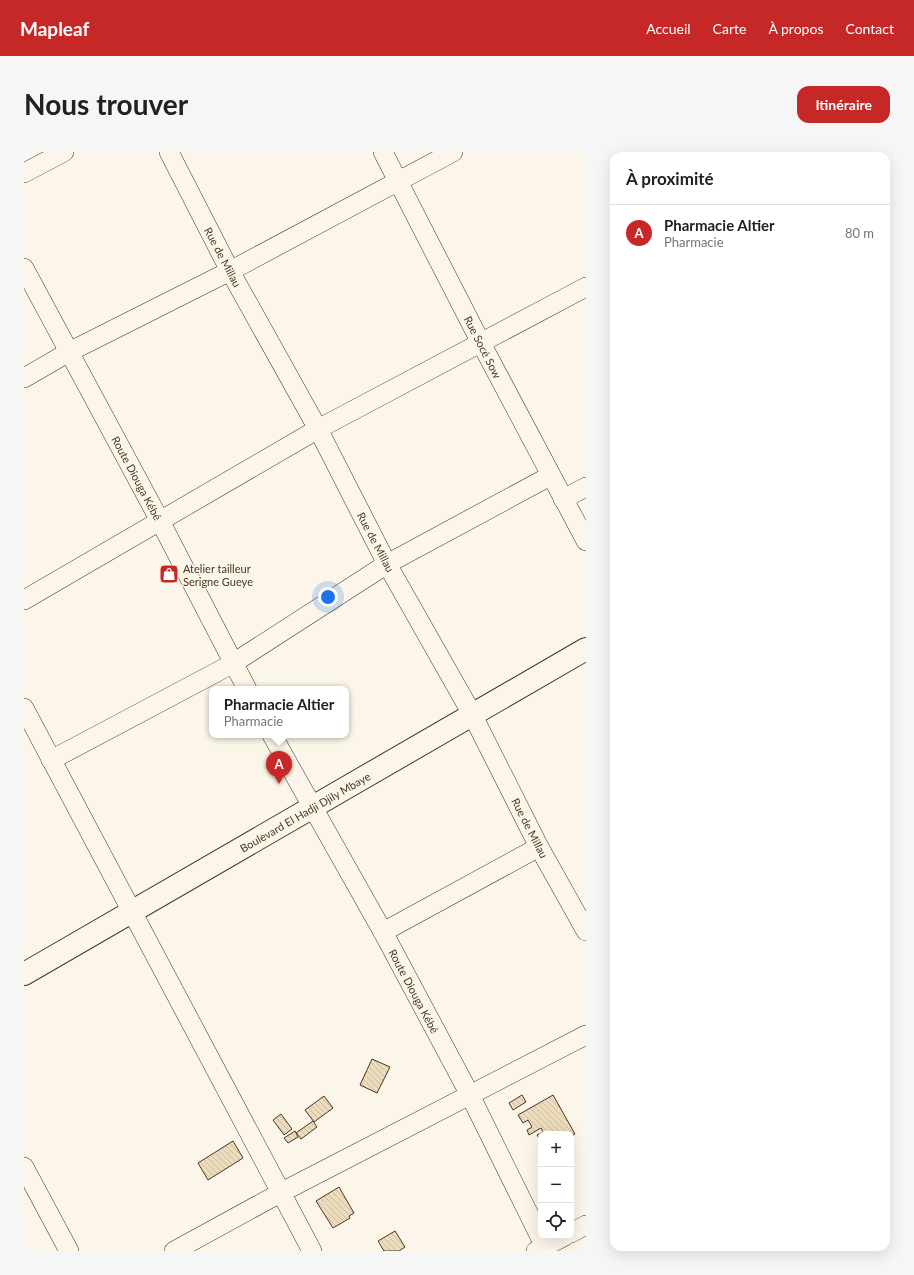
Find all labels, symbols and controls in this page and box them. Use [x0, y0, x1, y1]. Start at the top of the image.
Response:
text: Mapleaf [20, 17, 89, 40]
text: Accueil [646, 20, 691, 37]
text: Carte [713, 20, 746, 37]
text: À propos [768, 20, 823, 37]
text: Contact [845, 20, 894, 37]
button: Itinéraire [797, 86, 890, 123]
text: Nous trouver [24, 87, 188, 121]
text: À proximité [626, 168, 714, 189]
text: Pharmacie Altier [664, 216, 775, 234]
street label: Rue de Millau [202, 225, 244, 289]
text: A [634, 225, 644, 241]
text: 80 m [845, 225, 874, 241]
text: Pharmacie [664, 234, 724, 250]
street label: Rue Socé Sow [462, 314, 504, 381]
street label: Route Diouga Kébé [109, 434, 165, 522]
street label: Rue de Millau [355, 510, 397, 574]
place label: Atelier tailleur Serigne Gueye [183, 562, 253, 588]
shop icon: Atelier tailleur Serigne Gueye [158, 563, 180, 585]
your location [318, 587, 338, 607]
popup [209, 686, 349, 738]
text: Pharmacie Altier [224, 695, 334, 713]
text: Pharmacie [224, 713, 283, 729]
pin: A [266, 751, 292, 784]
street label: Boulevard El Hadji Djily Mbaye [237, 769, 373, 855]
street label: Rue de Millau [509, 796, 551, 860]
street label: Route Diouga Kébé [386, 947, 442, 1035]
map controls [538, 1131, 574, 1239]
button: + [538, 1131, 574, 1167]
button: − [538, 1167, 574, 1203]
button: locate [538, 1203, 574, 1239]

